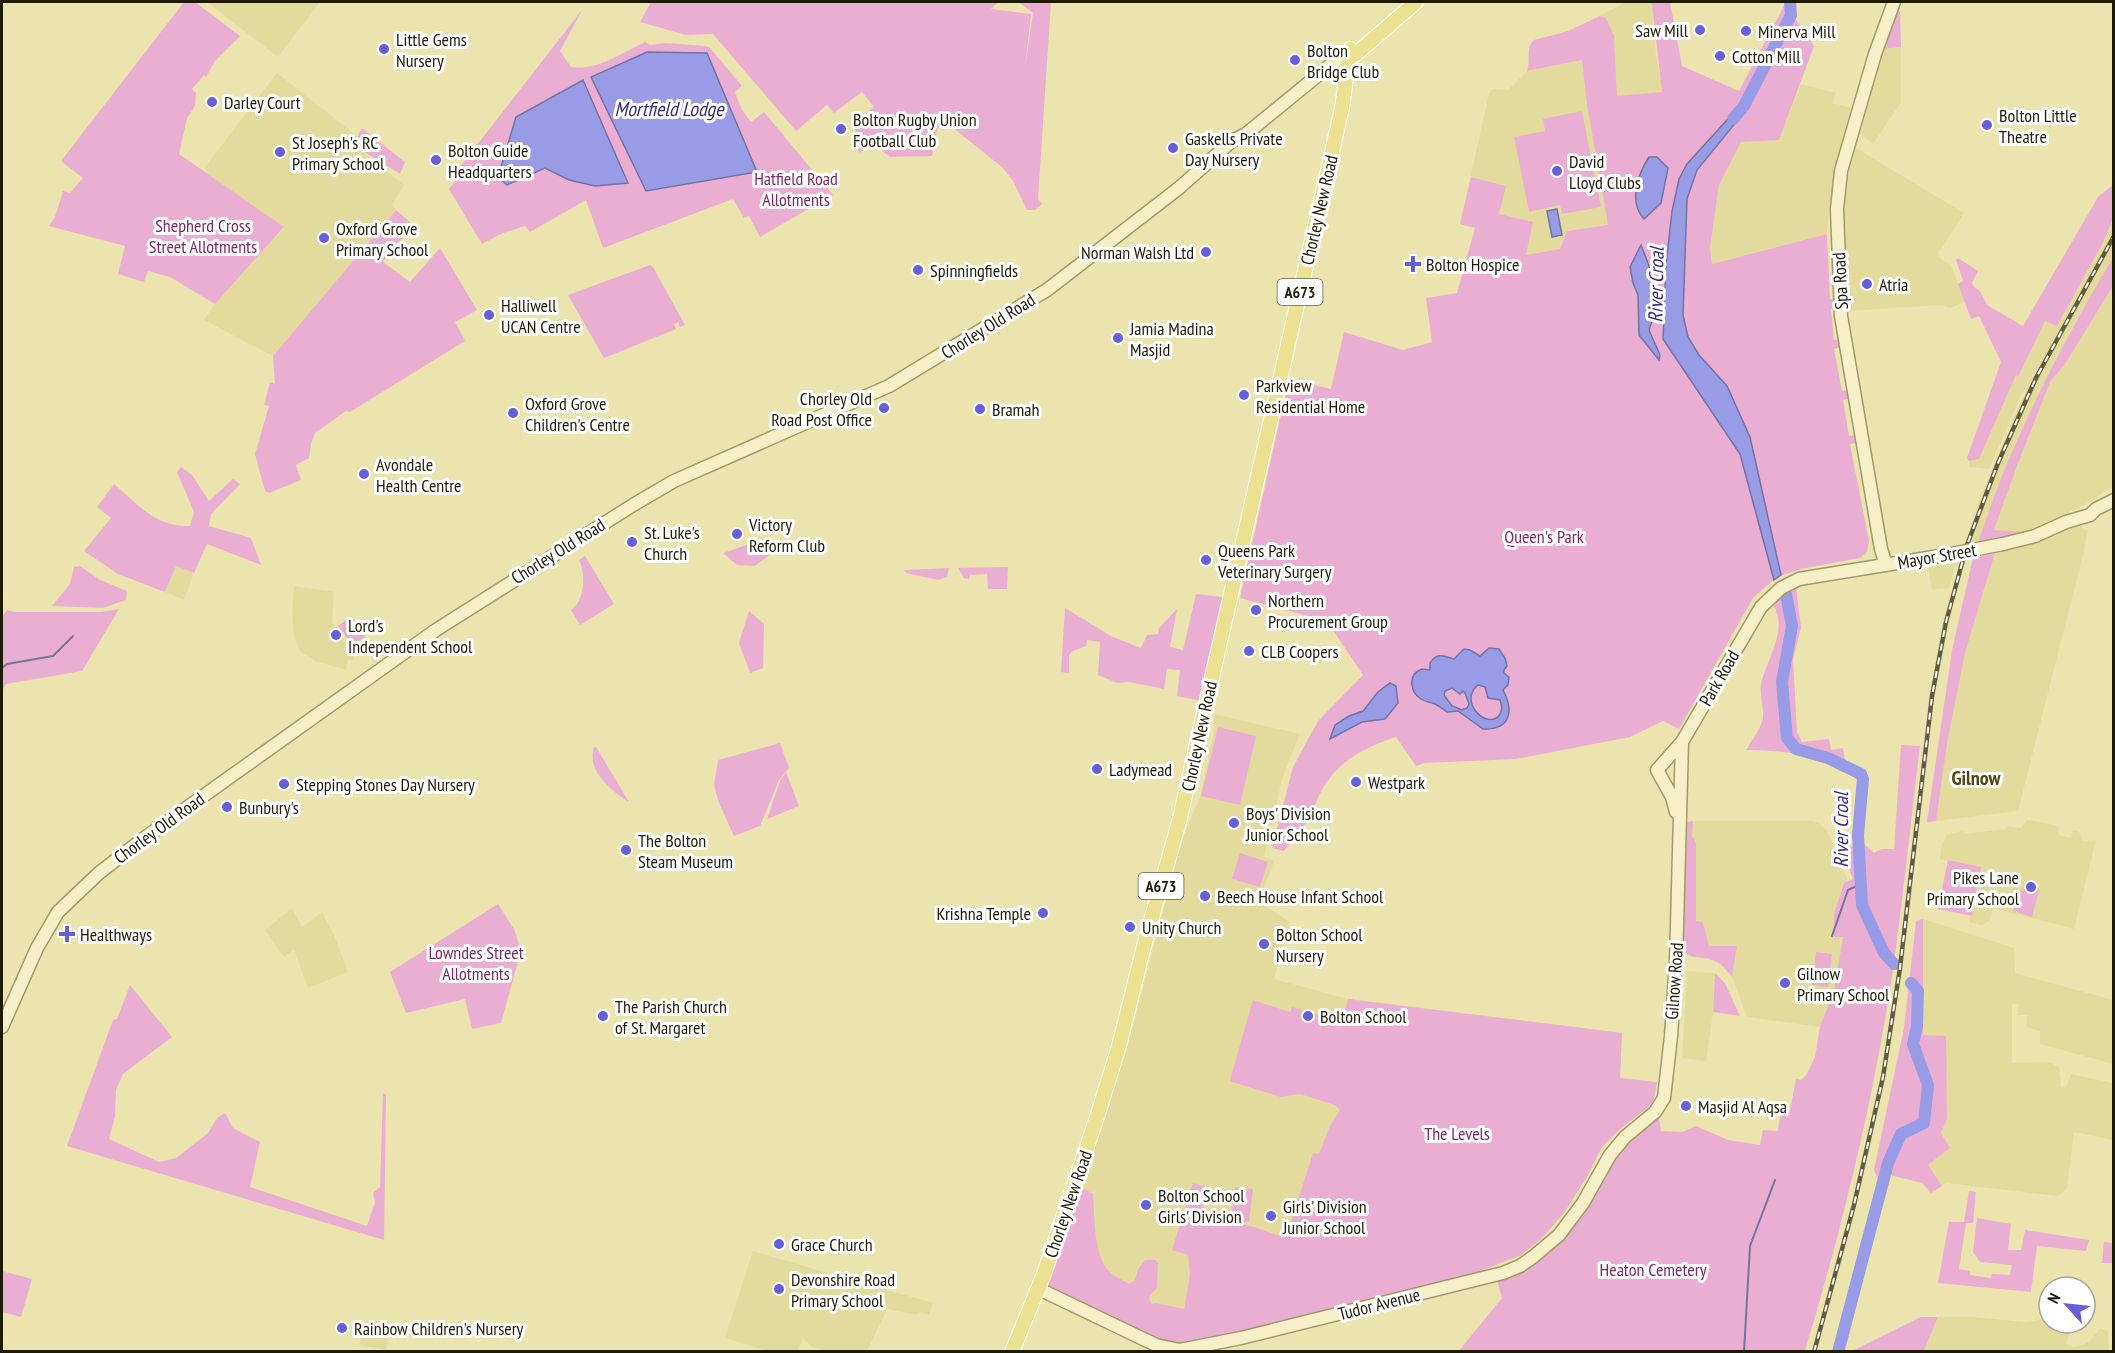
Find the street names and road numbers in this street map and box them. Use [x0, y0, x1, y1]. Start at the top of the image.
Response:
street label: Chorley New Road [1295, 153, 1343, 267]
street label: Spa Road [1827, 252, 1853, 310]
road number: A673 [1278, 279, 1322, 305]
street label: Chorley Old Road [937, 288, 1039, 364]
street label: Chorley Old Road [507, 513, 609, 589]
street label: Mayor Street [1896, 538, 1978, 574]
street label: Park Road [1694, 646, 1744, 710]
street label: Chorley New Road [1176, 679, 1222, 793]
street label: Chorley Old Road [109, 787, 209, 869]
road number: A673 [1138, 873, 1184, 899]
street label: Gilnow Road [1660, 942, 1688, 1020]
street label: Chorley New Road [1039, 1147, 1097, 1261]
street label: Tudor Avenue [1336, 1283, 1422, 1325]

